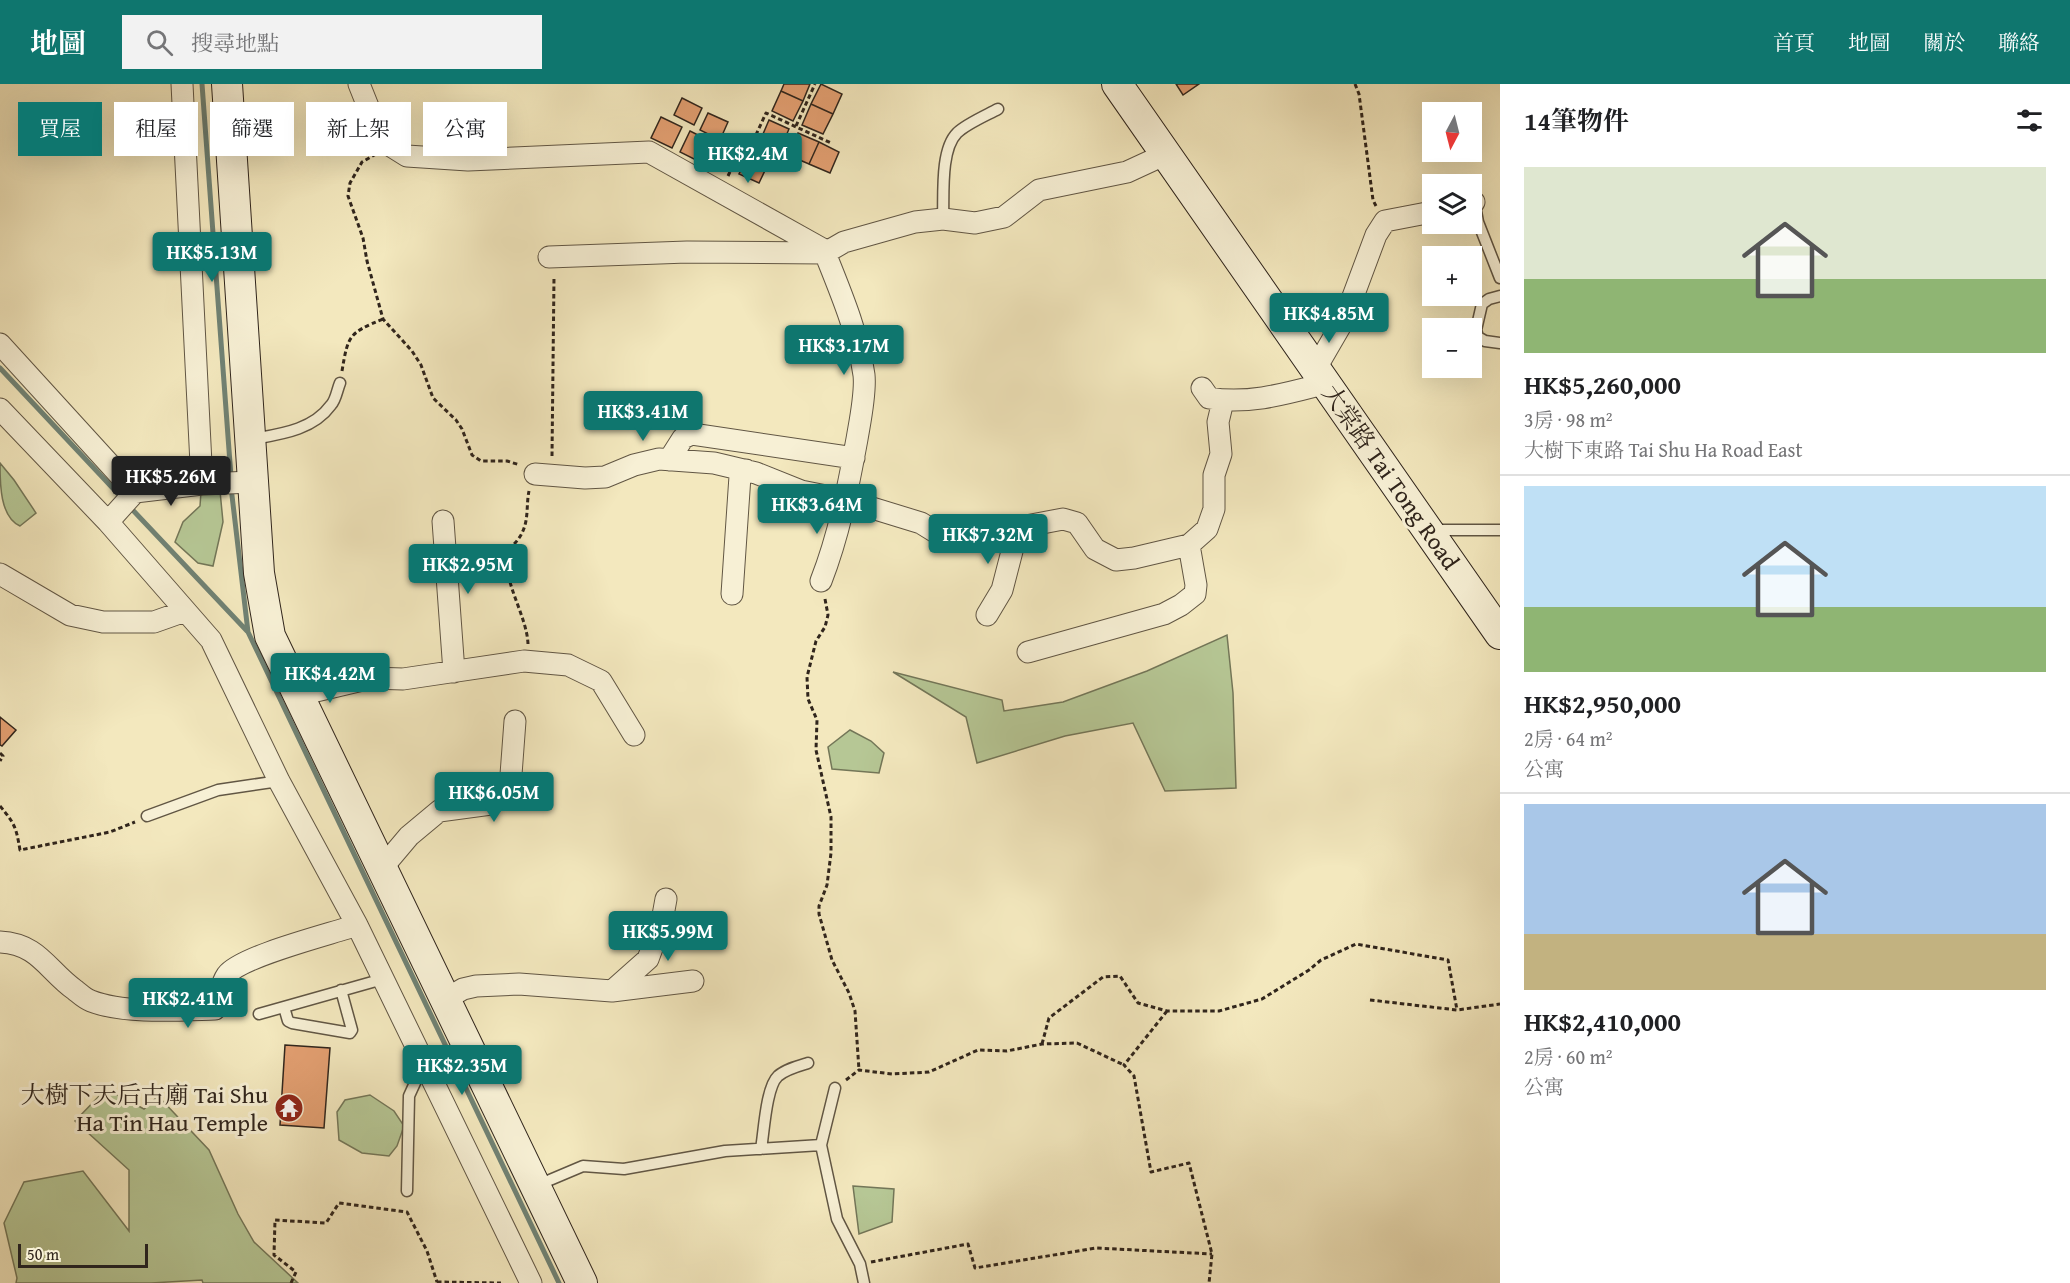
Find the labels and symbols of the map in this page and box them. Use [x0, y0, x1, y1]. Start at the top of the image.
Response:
north arrow [1422, 102, 1482, 162]
pin: HK$2.4M [693, 133, 803, 184]
pin: HK$5.13M [150, 232, 274, 283]
pin: HK$4.85M [1267, 293, 1391, 344]
pin: HK$3.17M [782, 325, 906, 376]
street label: 大棠路 Tai Tong Road [1314, 377, 1468, 577]
pin: HK$3.41M [581, 391, 705, 442]
pin: HK$5.26M [109, 456, 233, 507]
pin: HK$3.64M [755, 484, 879, 535]
pin: HK$7.32M [926, 514, 1050, 565]
pin: HK$2.95M [406, 544, 530, 595]
pin: HK$4.42M [268, 653, 392, 704]
pin: HK$6.05M [432, 772, 556, 823]
pin: HK$5.99M [606, 911, 730, 962]
pin: HK$2.41M [126, 978, 250, 1029]
pin: HK$2.35M [400, 1045, 524, 1096]
place label: 大樹下天后古廟 Tai Shu Ha Tin Hau Temple [21, 1077, 268, 1140]
temple icon: 大樹下天后古廟 Tai Shu Ha Tin Hau Temple [273, 1092, 305, 1124]
scale bar [18, 1241, 148, 1268]

